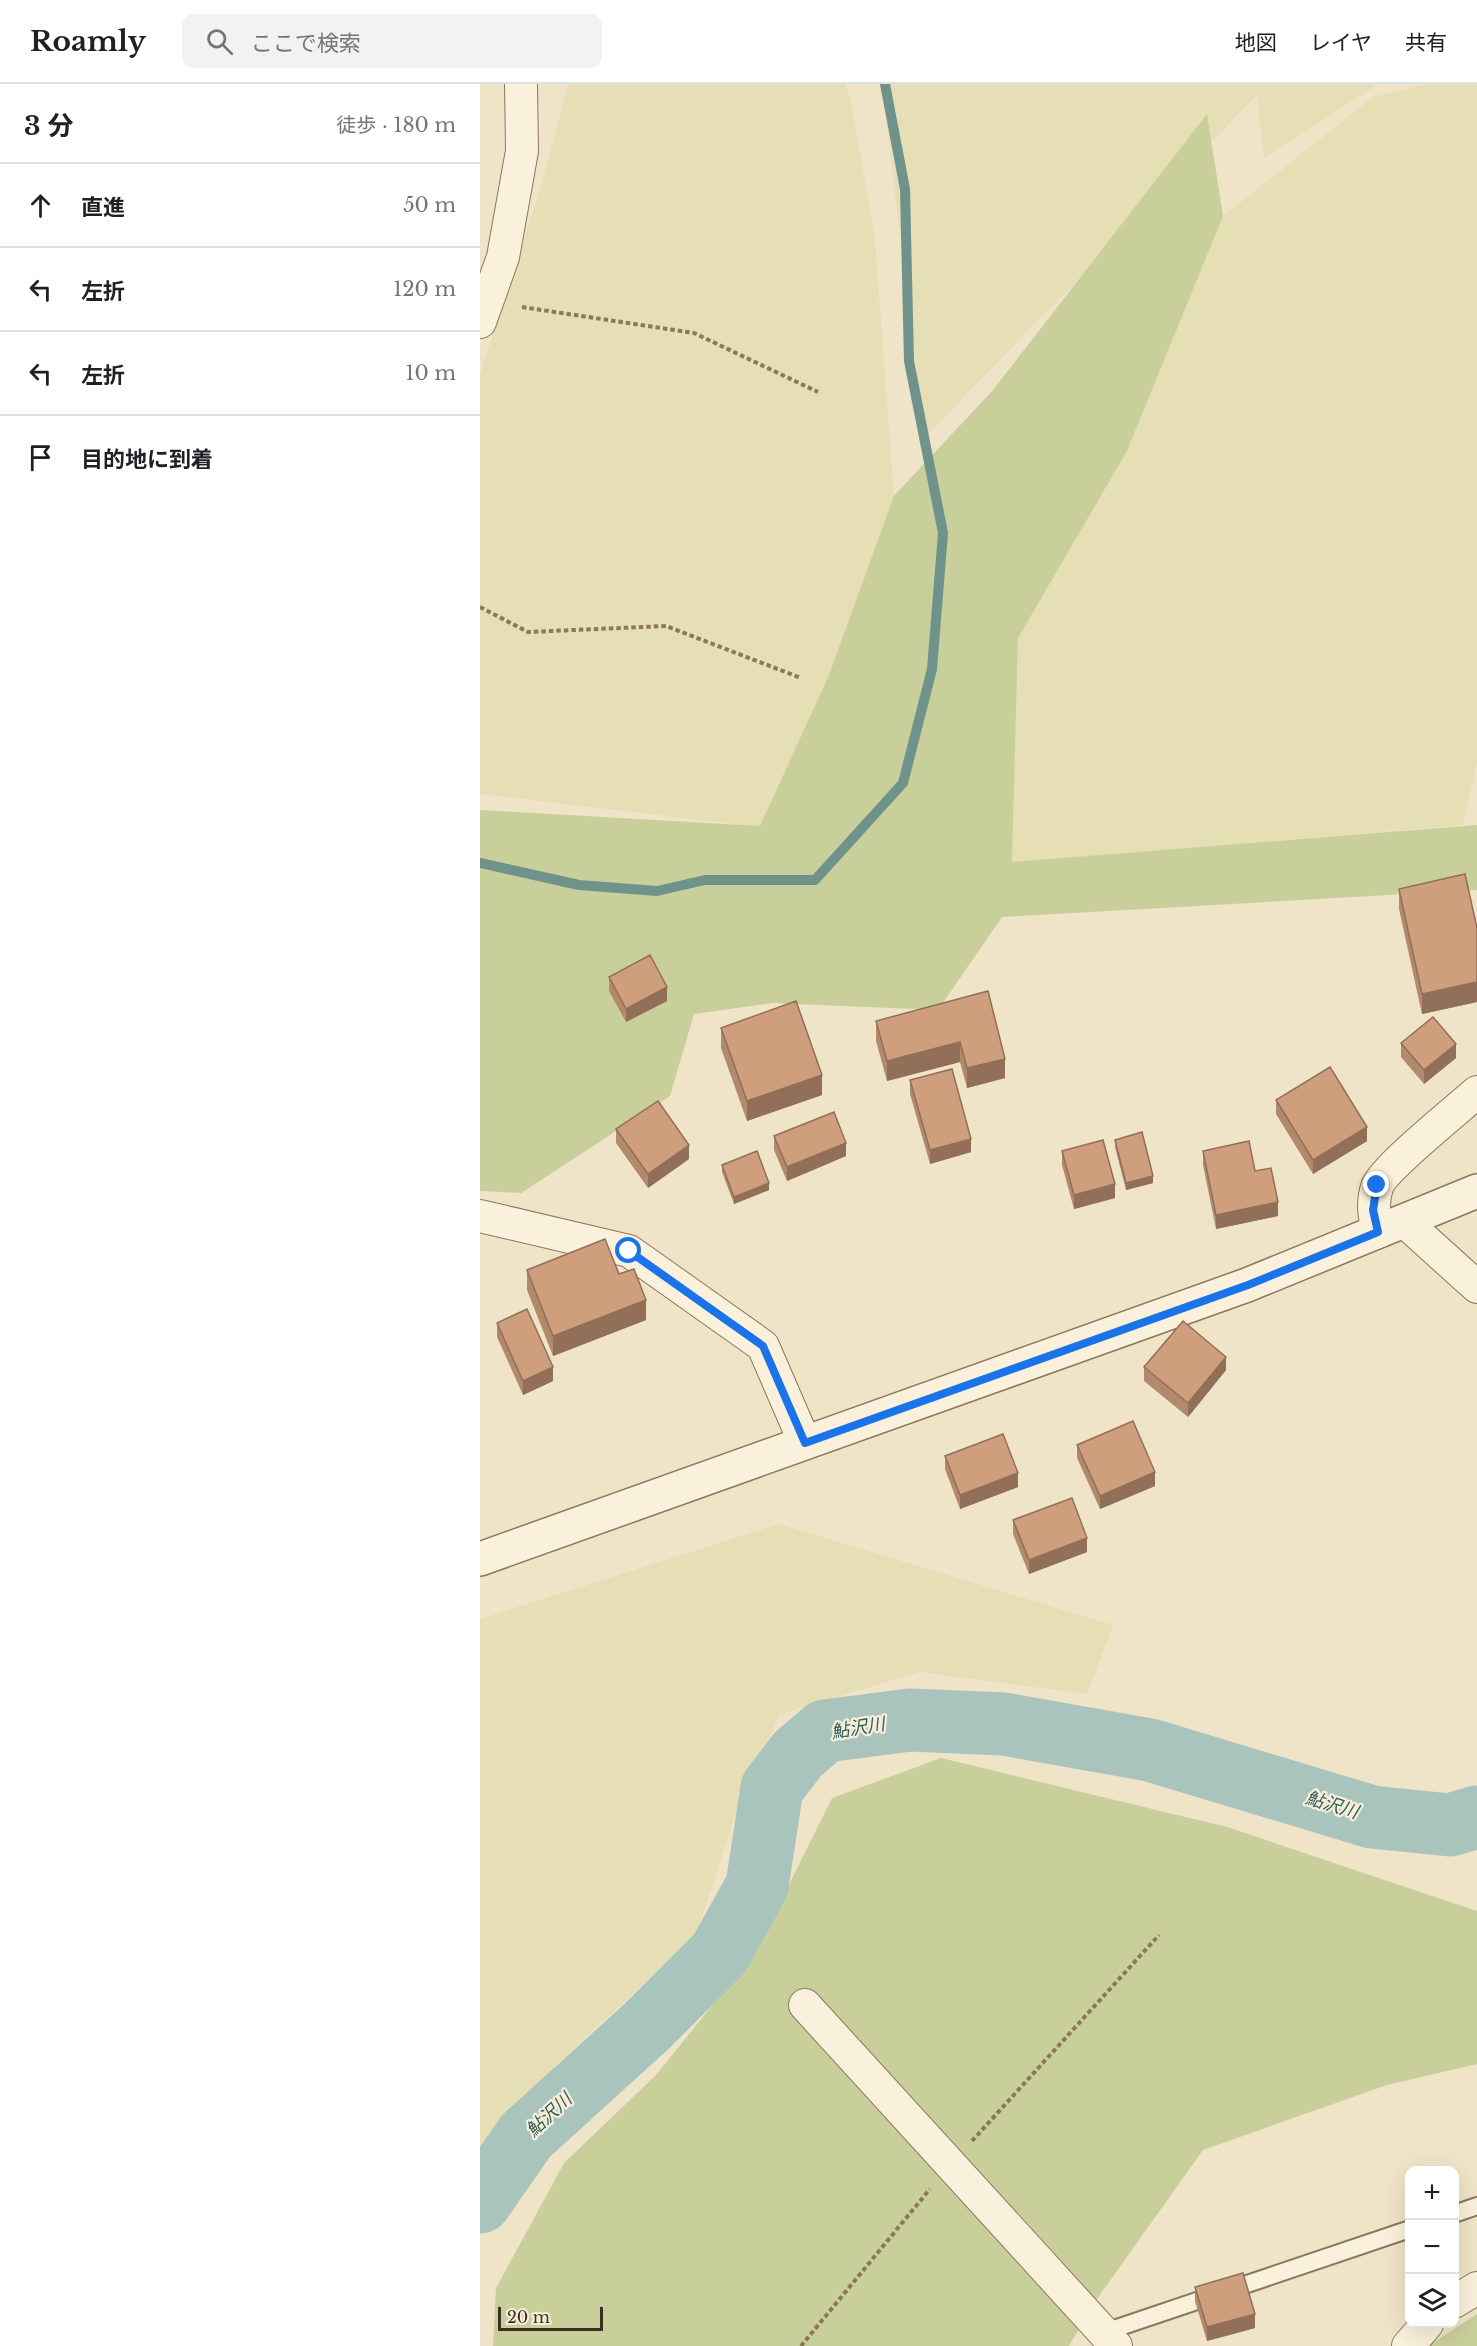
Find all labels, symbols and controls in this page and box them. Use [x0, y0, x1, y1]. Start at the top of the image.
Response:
search box [182, 14, 602, 68]
text: Roamly [30, 24, 146, 59]
icon: search [203, 25, 236, 58]
text: ここで検索 [251, 30, 361, 57]
text: 地図 [1235, 30, 1277, 56]
text: レイヤ [1310, 30, 1372, 56]
text: 共有 [1405, 30, 1447, 56]
text: 3 分 [24, 110, 73, 142]
text: 徒歩 · 180 m [336, 113, 456, 137]
icon: ahead [24, 189, 57, 222]
text: 50 m [403, 193, 456, 217]
text: 直進 [81, 194, 125, 221]
icon: left [24, 273, 57, 306]
text: 120 m [393, 277, 456, 301]
text: 左折 [81, 278, 125, 305]
icon: left [24, 357, 57, 390]
text: 10 m [406, 361, 456, 385]
text: 左折 [81, 362, 125, 389]
icon: arrive [24, 441, 57, 474]
text: 目的地に到着 [81, 446, 213, 473]
route end [1363, 1171, 1389, 1197]
route start [615, 1237, 641, 1263]
water label: 鮎沢川 [830, 1713, 888, 1743]
water label: 鮎沢川 [1303, 1787, 1363, 1824]
water label: 鮎沢川 [522, 2087, 578, 2141]
map controls [1405, 2166, 1459, 2328]
button: + [1405, 2166, 1459, 2220]
button: − [1405, 2220, 1459, 2274]
button: layers [1405, 2274, 1459, 2328]
scale bar [498, 2304, 603, 2332]
text: 20 m [507, 2307, 550, 2327]

